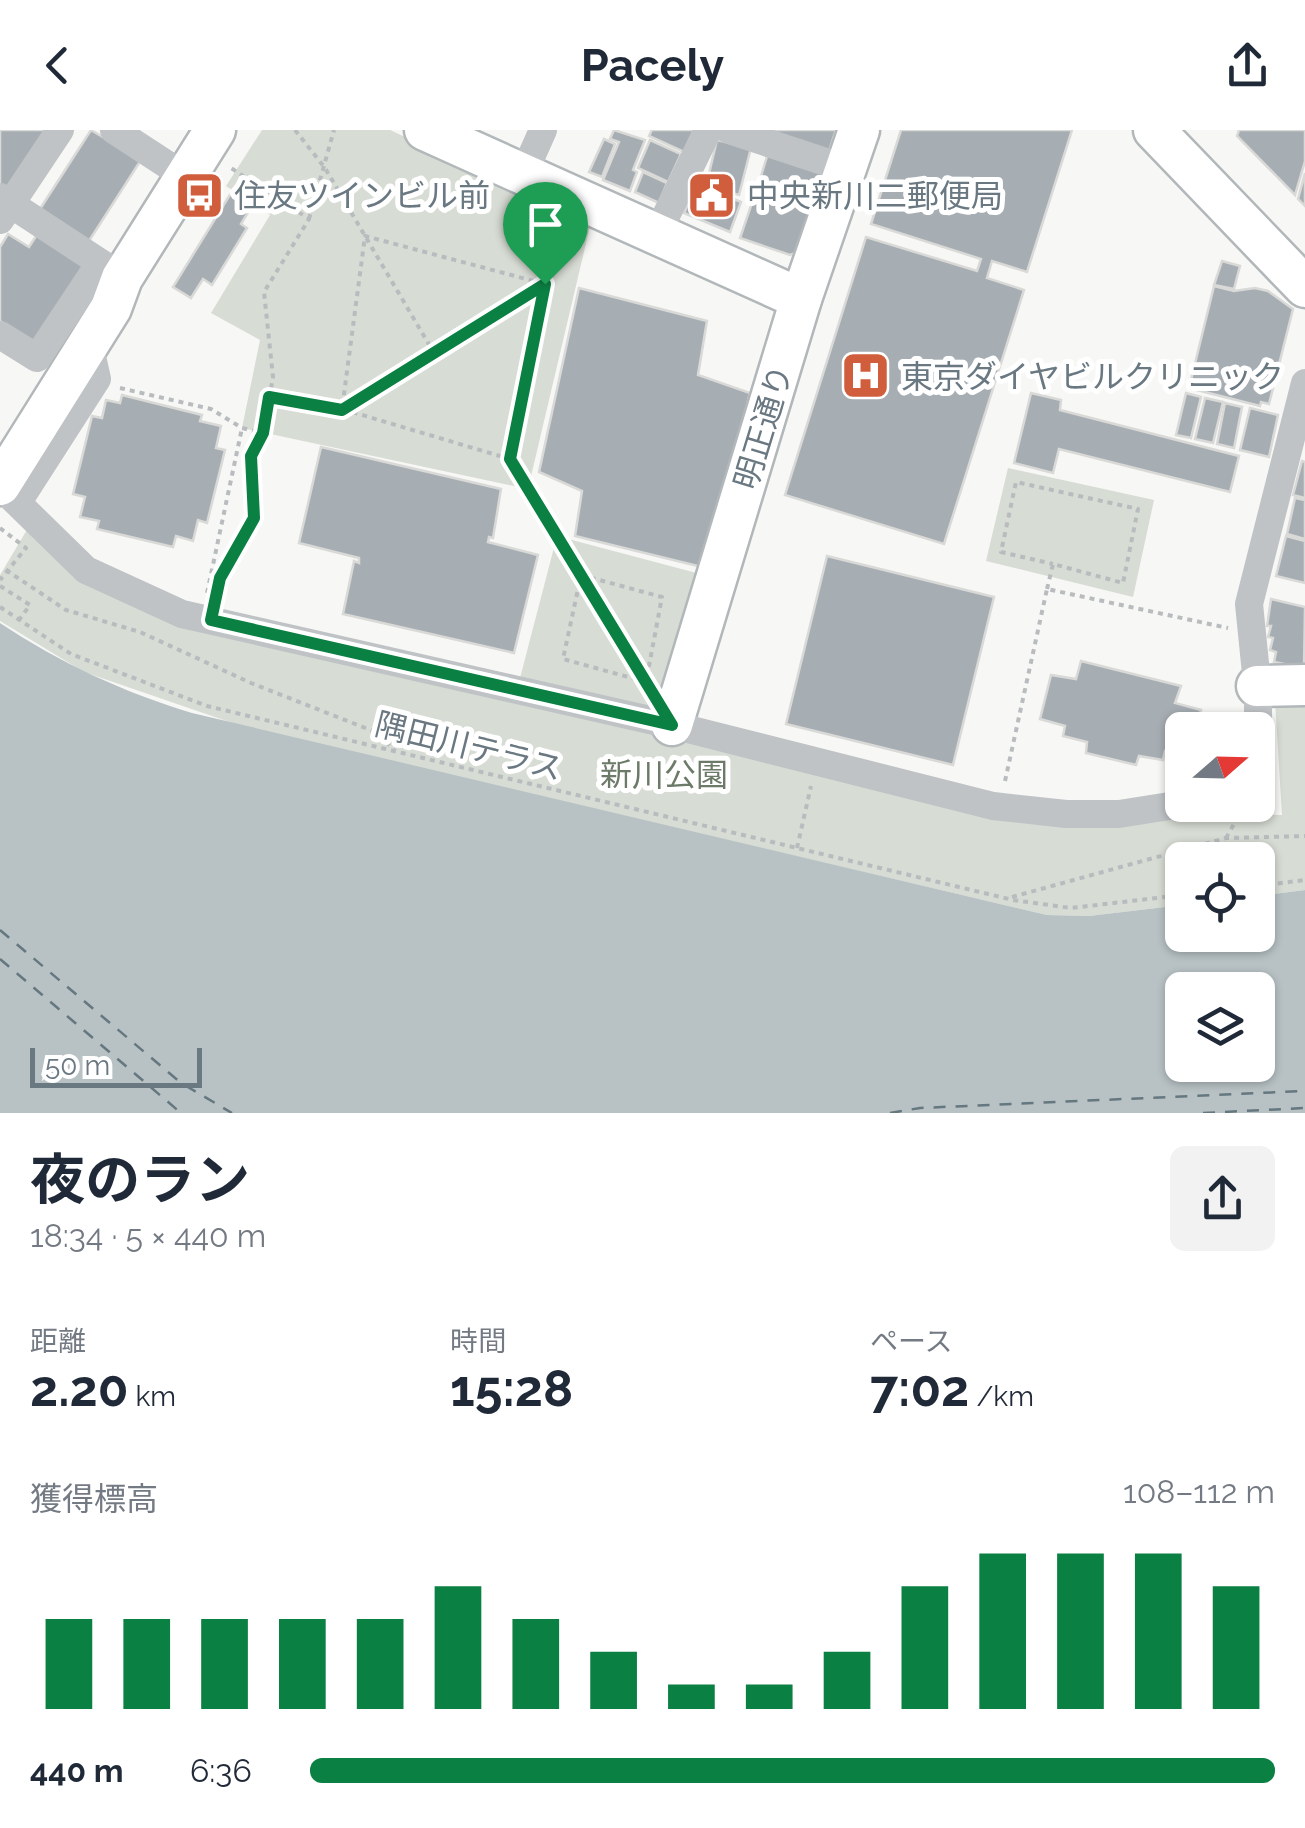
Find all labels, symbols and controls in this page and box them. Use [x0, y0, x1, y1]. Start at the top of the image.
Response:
icon: back [30, 38, 85, 93]
icon: share [1220, 38, 1275, 93]
text: Pacely [581, 39, 724, 92]
bus stop icon: 住友ツインビル前 [173, 169, 225, 221]
public building icon: 中央新川二郵便局 [686, 169, 738, 221]
place label: 住友ツインビル前 [234, 177, 490, 214]
place label: 中央新川二郵便局 [747, 177, 1003, 214]
pin [503, 182, 588, 285]
icon: arrive [518, 197, 573, 252]
hospital icon: 東京ダイヤビルクリニック [840, 350, 892, 402]
place label: 東京ダイヤビルクリニック [901, 358, 1284, 395]
street label: 明正通り [727, 360, 799, 494]
street label: 隅田川テラス [372, 705, 566, 787]
north arrow [1165, 712, 1275, 822]
map controls [1165, 712, 1275, 1082]
park label: 新川公園 [600, 756, 728, 793]
button: locate [1165, 842, 1275, 952]
button: layers [1165, 972, 1275, 1082]
scale bar [30, 1043, 202, 1088]
text: 50 m [45, 1049, 110, 1082]
button: share [1170, 1146, 1275, 1251]
text: 夜のラン [30, 1147, 250, 1212]
text: 18:34 · 5 × 440 m [30, 1217, 266, 1254]
text: 距離 [30, 1325, 86, 1358]
text: 時間 [450, 1325, 506, 1358]
text: ペース [870, 1325, 953, 1358]
text: 2.20 [30, 1359, 128, 1418]
text: 15:28 [450, 1359, 573, 1418]
text: 7:02 [870, 1359, 969, 1418]
text: km [128, 1380, 176, 1413]
text: /km [969, 1380, 1034, 1413]
text: 108–112 m [1123, 1473, 1275, 1510]
text: 獲得標高 [30, 1480, 158, 1517]
text: 440 m [30, 1752, 124, 1789]
text: 6:36 [190, 1752, 252, 1789]

